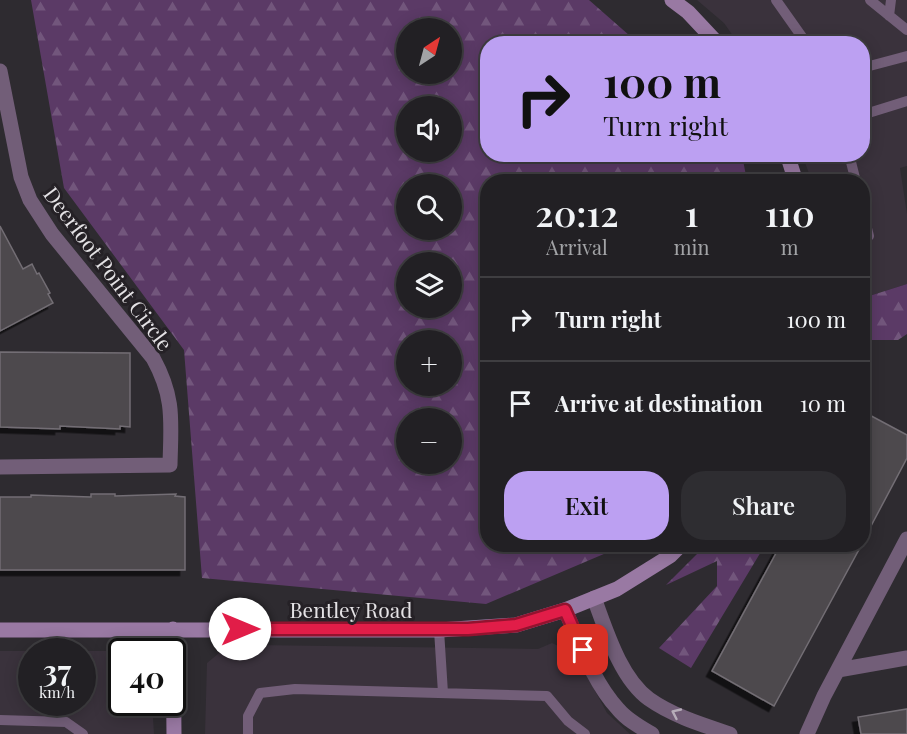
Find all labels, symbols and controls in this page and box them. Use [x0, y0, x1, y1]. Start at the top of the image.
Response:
north arrow [396, 18, 462, 84]
map controls [396, 18, 462, 474]
text: 100 m [603, 53, 721, 109]
icon: right [504, 60, 582, 138]
button: sound [396, 96, 462, 162]
text: Turn right [603, 107, 728, 143]
button: search [396, 174, 462, 240]
street label: Deerfoot Point Circle [38, 180, 180, 356]
text: 20:12 [535, 188, 618, 236]
text: 1 [685, 188, 698, 236]
text: 110 [765, 188, 815, 236]
text: Arrival [546, 233, 608, 260]
text: min [674, 233, 709, 260]
text: m [781, 233, 799, 260]
button: layers [396, 252, 462, 318]
icon: right [504, 303, 537, 336]
text: Turn right [555, 304, 661, 334]
text: 100 m [786, 304, 846, 334]
button: + [396, 330, 462, 396]
icon: arrive [504, 387, 537, 420]
text: Arrive at destination [555, 388, 763, 418]
text: 10 m [800, 388, 846, 418]
button: − [396, 408, 462, 474]
button: Exit [504, 471, 669, 540]
button: Share [681, 471, 846, 540]
street label: Bentley Road [290, 595, 412, 623]
position arrow [208, 597, 272, 661]
pin [557, 624, 608, 675]
icon: arrive [566, 633, 599, 666]
speed limit sign: 40 [108, 638, 186, 716]
text: 37 [43, 650, 71, 690]
text: km/h [39, 682, 75, 702]
one-way arrow [671, 708, 682, 720]

